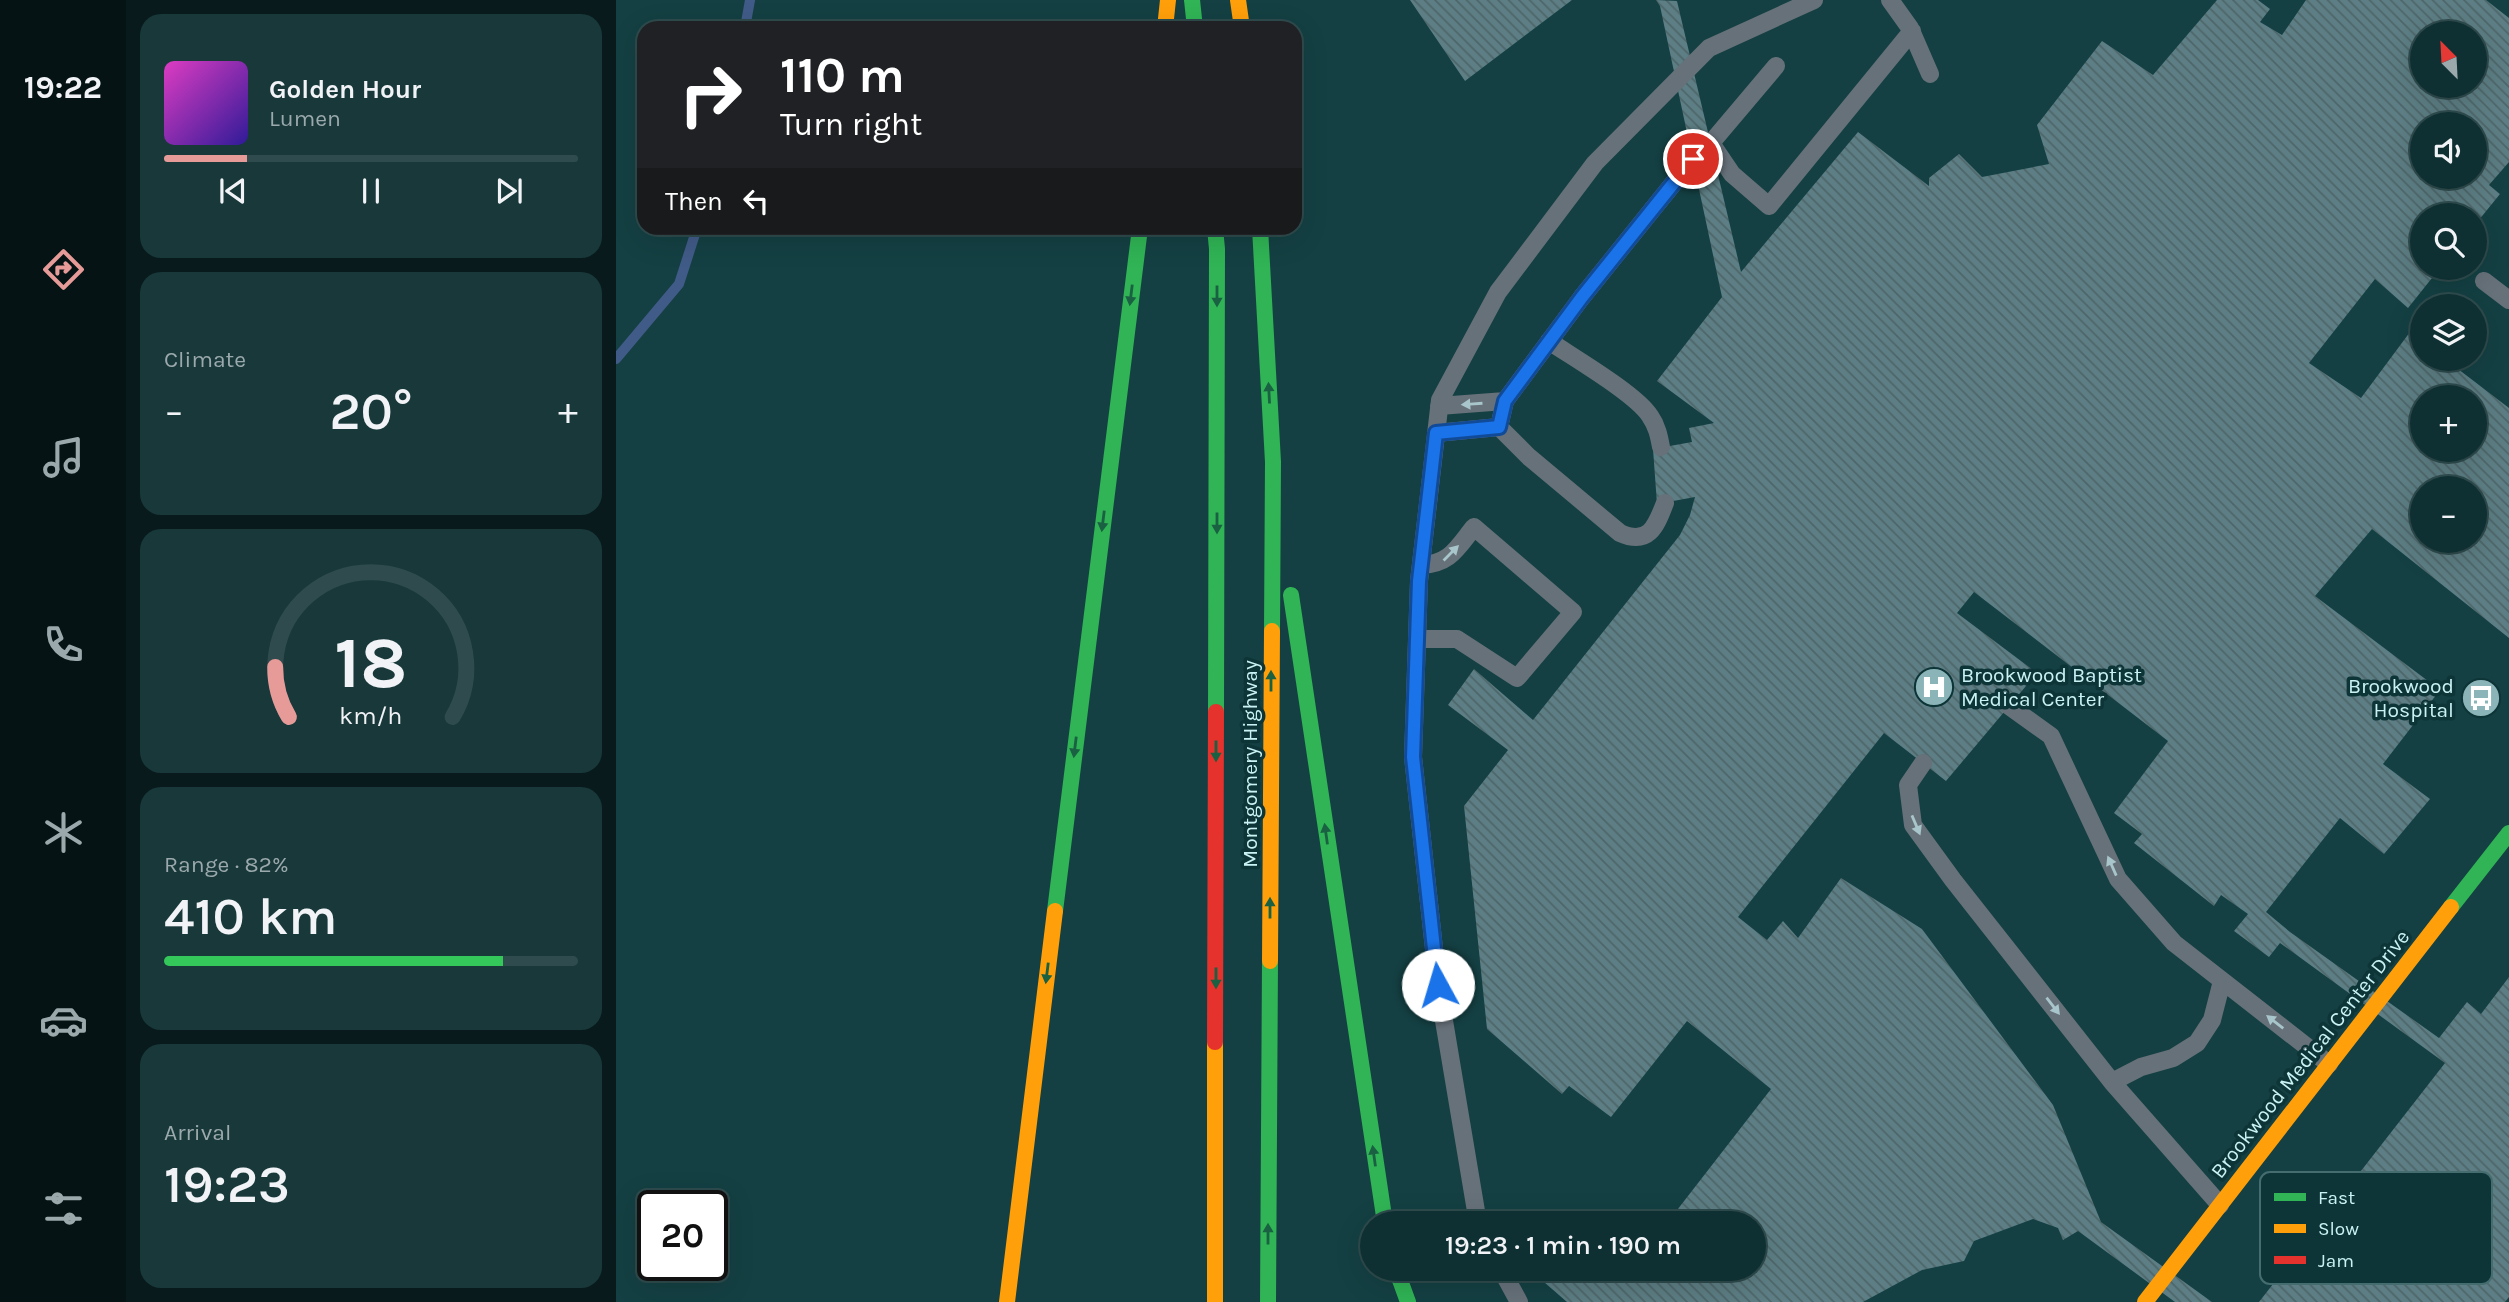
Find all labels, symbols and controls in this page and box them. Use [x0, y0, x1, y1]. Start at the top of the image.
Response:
north arrow [2410, 21, 2487, 98]
map controls [2410, 21, 2487, 553]
text: 110 m [780, 47, 905, 104]
icon: right [665, 49, 756, 140]
text: 19:22 [24, 69, 102, 106]
text: Golden Hour [269, 74, 421, 105]
text: Lumen [269, 105, 341, 132]
text: Turn right [780, 106, 922, 143]
button: sound [2410, 112, 2487, 189]
pin [1663, 129, 1723, 189]
icon: arrive [1674, 140, 1712, 178]
icon: previous [214, 172, 252, 210]
icon: pause [352, 172, 390, 210]
icon: next [490, 172, 528, 210]
icon: left [737, 182, 775, 220]
text: Then [665, 186, 723, 217]
button: search [2410, 203, 2487, 280]
icon: directions [39, 245, 88, 294]
one-way arrow [1126, 284, 1137, 306]
one-way arrow [1211, 285, 1223, 307]
button: layers [2410, 294, 2487, 371]
text: Climate [164, 346, 246, 373]
text: 20° [330, 381, 412, 442]
one-way arrow [1263, 382, 1274, 404]
button: + [2410, 385, 2487, 462]
text: − [164, 389, 184, 434]
text: + [558, 389, 578, 434]
one-way arrow [1461, 399, 1483, 410]
icon: music [39, 433, 88, 482]
button: − [2410, 476, 2487, 553]
one-way arrow [1098, 510, 1109, 532]
one-way arrow [1211, 512, 1223, 534]
one-way arrow [1443, 545, 1459, 561]
icon: phone [39, 620, 88, 669]
text: 18 [334, 620, 408, 705]
street label: Montgomery Highway [1238, 660, 1262, 868]
place label: Brookwood Baptist Medical Center [1961, 663, 2142, 711]
hospital icon: Brookwood Baptist Medical Center [1913, 666, 1955, 708]
one-way arrow [1266, 670, 1277, 692]
place label: Brookwood Hospital [2348, 674, 2454, 722]
bus stop icon: Brookwood Hospital [2460, 677, 2502, 719]
text: km/h [339, 701, 403, 730]
one-way arrow [1070, 736, 1081, 758]
one-way arrow [1210, 740, 1222, 762]
icon: climate [39, 808, 88, 857]
one-way arrow [1911, 815, 1922, 836]
one-way arrow [1320, 823, 1331, 845]
text: Range · 82% [164, 851, 289, 878]
one-way arrow [2106, 856, 2118, 876]
text: 410 km [164, 886, 337, 947]
one-way arrow [1264, 897, 1276, 919]
street label: Brookwood Medical Center Drive [2206, 925, 2414, 1183]
position arrow [1401, 948, 1475, 1022]
one-way arrow [1042, 962, 1053, 984]
one-way arrow [1210, 967, 1222, 989]
icon: car [39, 996, 88, 1045]
one-way arrow [2045, 996, 2060, 1014]
one-way arrow [2267, 1015, 2285, 1030]
text: Arrival [164, 1119, 231, 1146]
one-way arrow [1368, 1145, 1379, 1167]
text: 19:23 [164, 1154, 290, 1215]
legend [2260, 1172, 2492, 1284]
icon: filters [39, 1184, 88, 1233]
text: Fast [2318, 1187, 2355, 1209]
speed limit sign: 20 [637, 1190, 728, 1281]
text: Slow [2318, 1218, 2359, 1240]
one-way arrow [1262, 1223, 1274, 1245]
text: 19:23 · 1 min · 190 m [1445, 1230, 1681, 1261]
text: Jam [2318, 1250, 2354, 1272]

